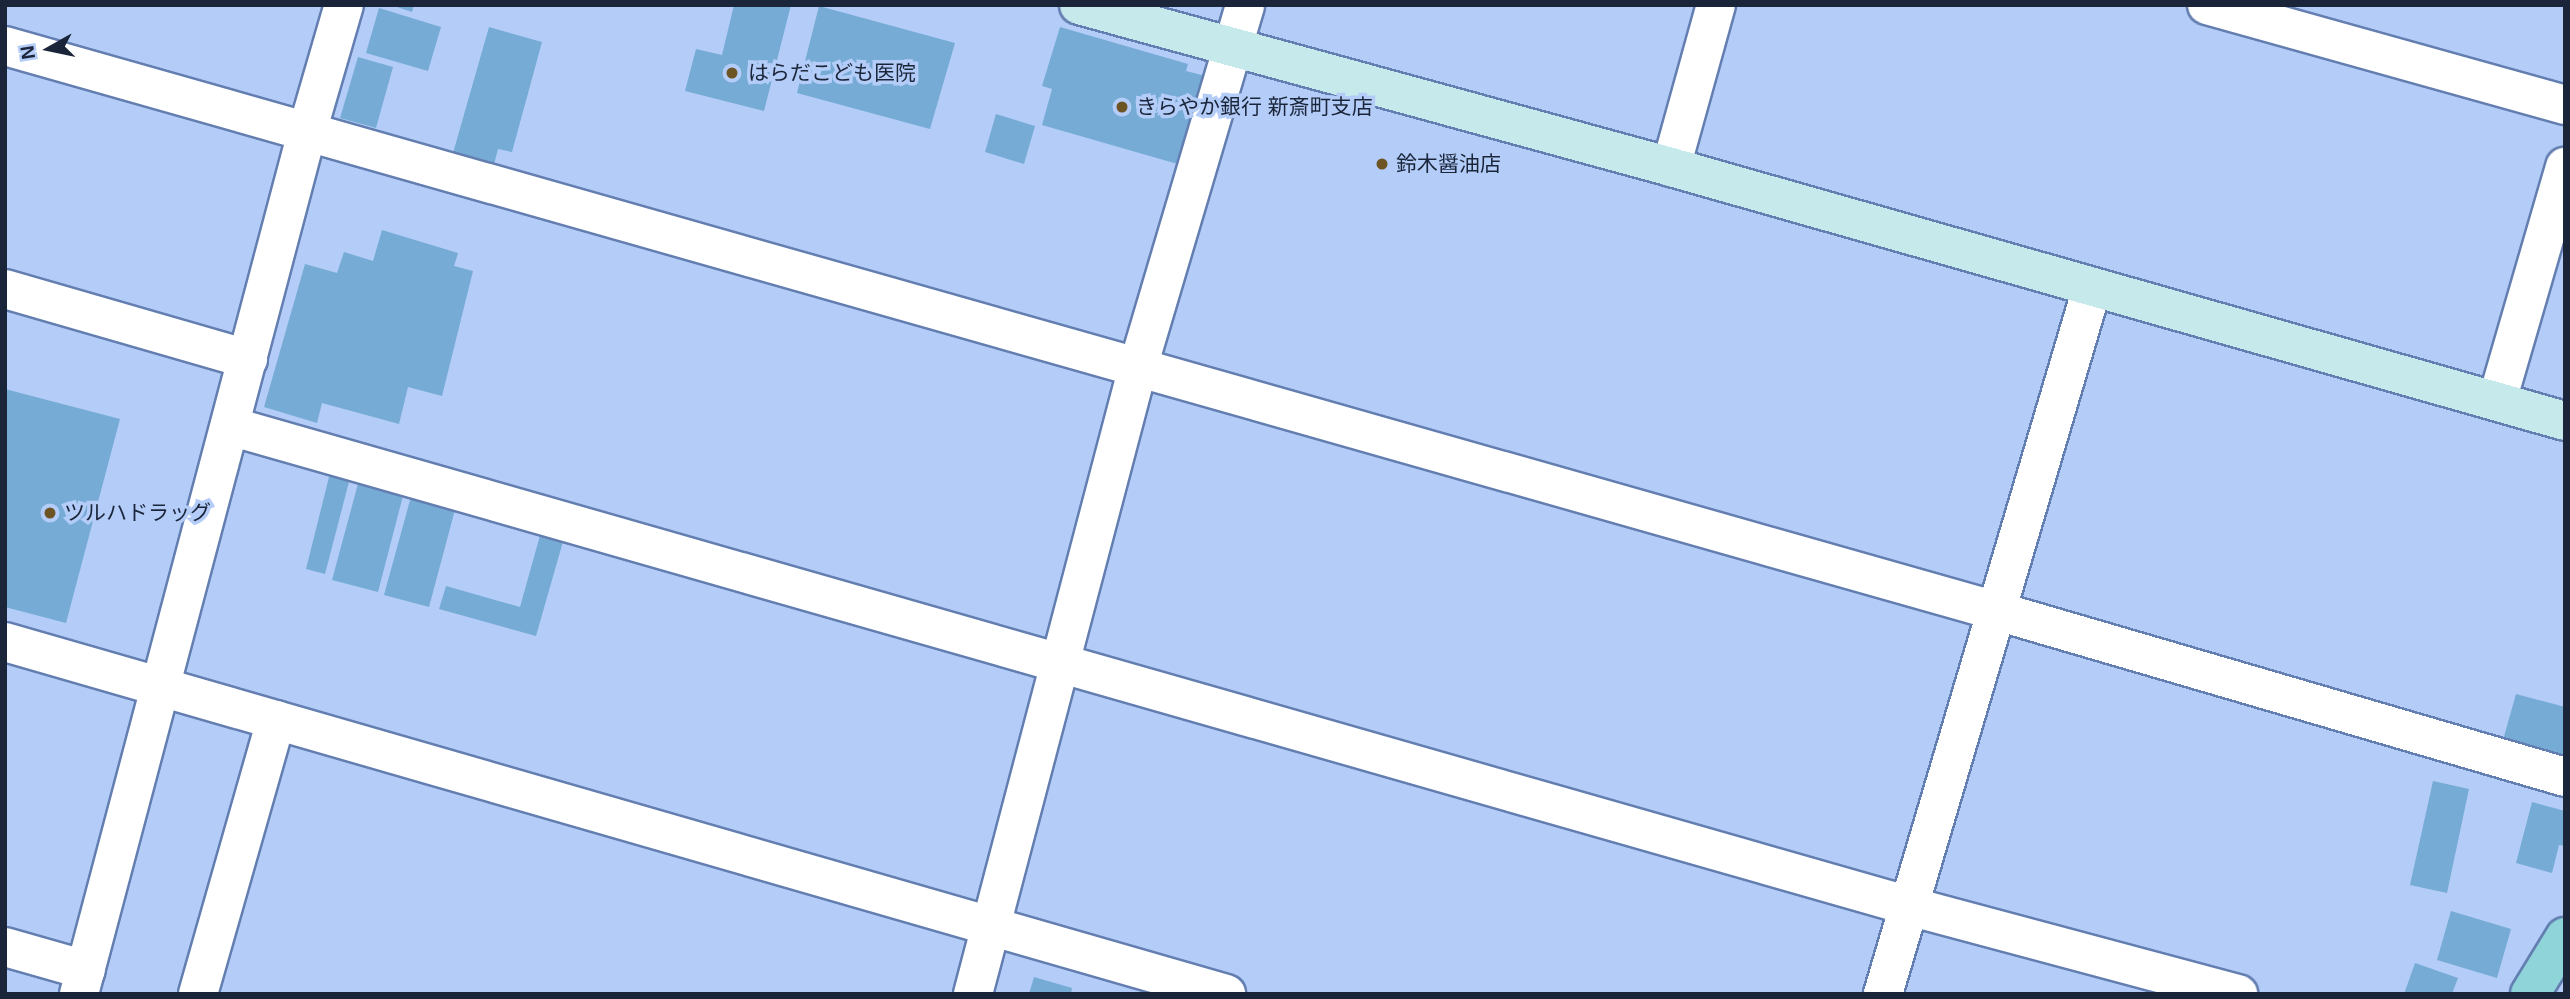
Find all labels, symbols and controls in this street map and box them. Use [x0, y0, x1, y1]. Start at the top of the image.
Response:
north arrow [14, 14, 84, 84]
text: N [16, 44, 39, 61]
place label: はらだこども医院 [748, 60, 916, 86]
marker: はらだこども医院 [722, 63, 742, 83]
place label: きらやか銀行 新斎町支店 [1136, 94, 1373, 120]
marker: きらやか銀行 新斎町支店 [1114, 99, 1130, 115]
place label: 鈴木醤油店 [1396, 151, 1501, 177]
marker: 鈴木醤油店 [1374, 156, 1390, 172]
place label: ツルハドラッグ [64, 500, 211, 526]
marker: ツルハドラッグ [42, 505, 58, 521]

